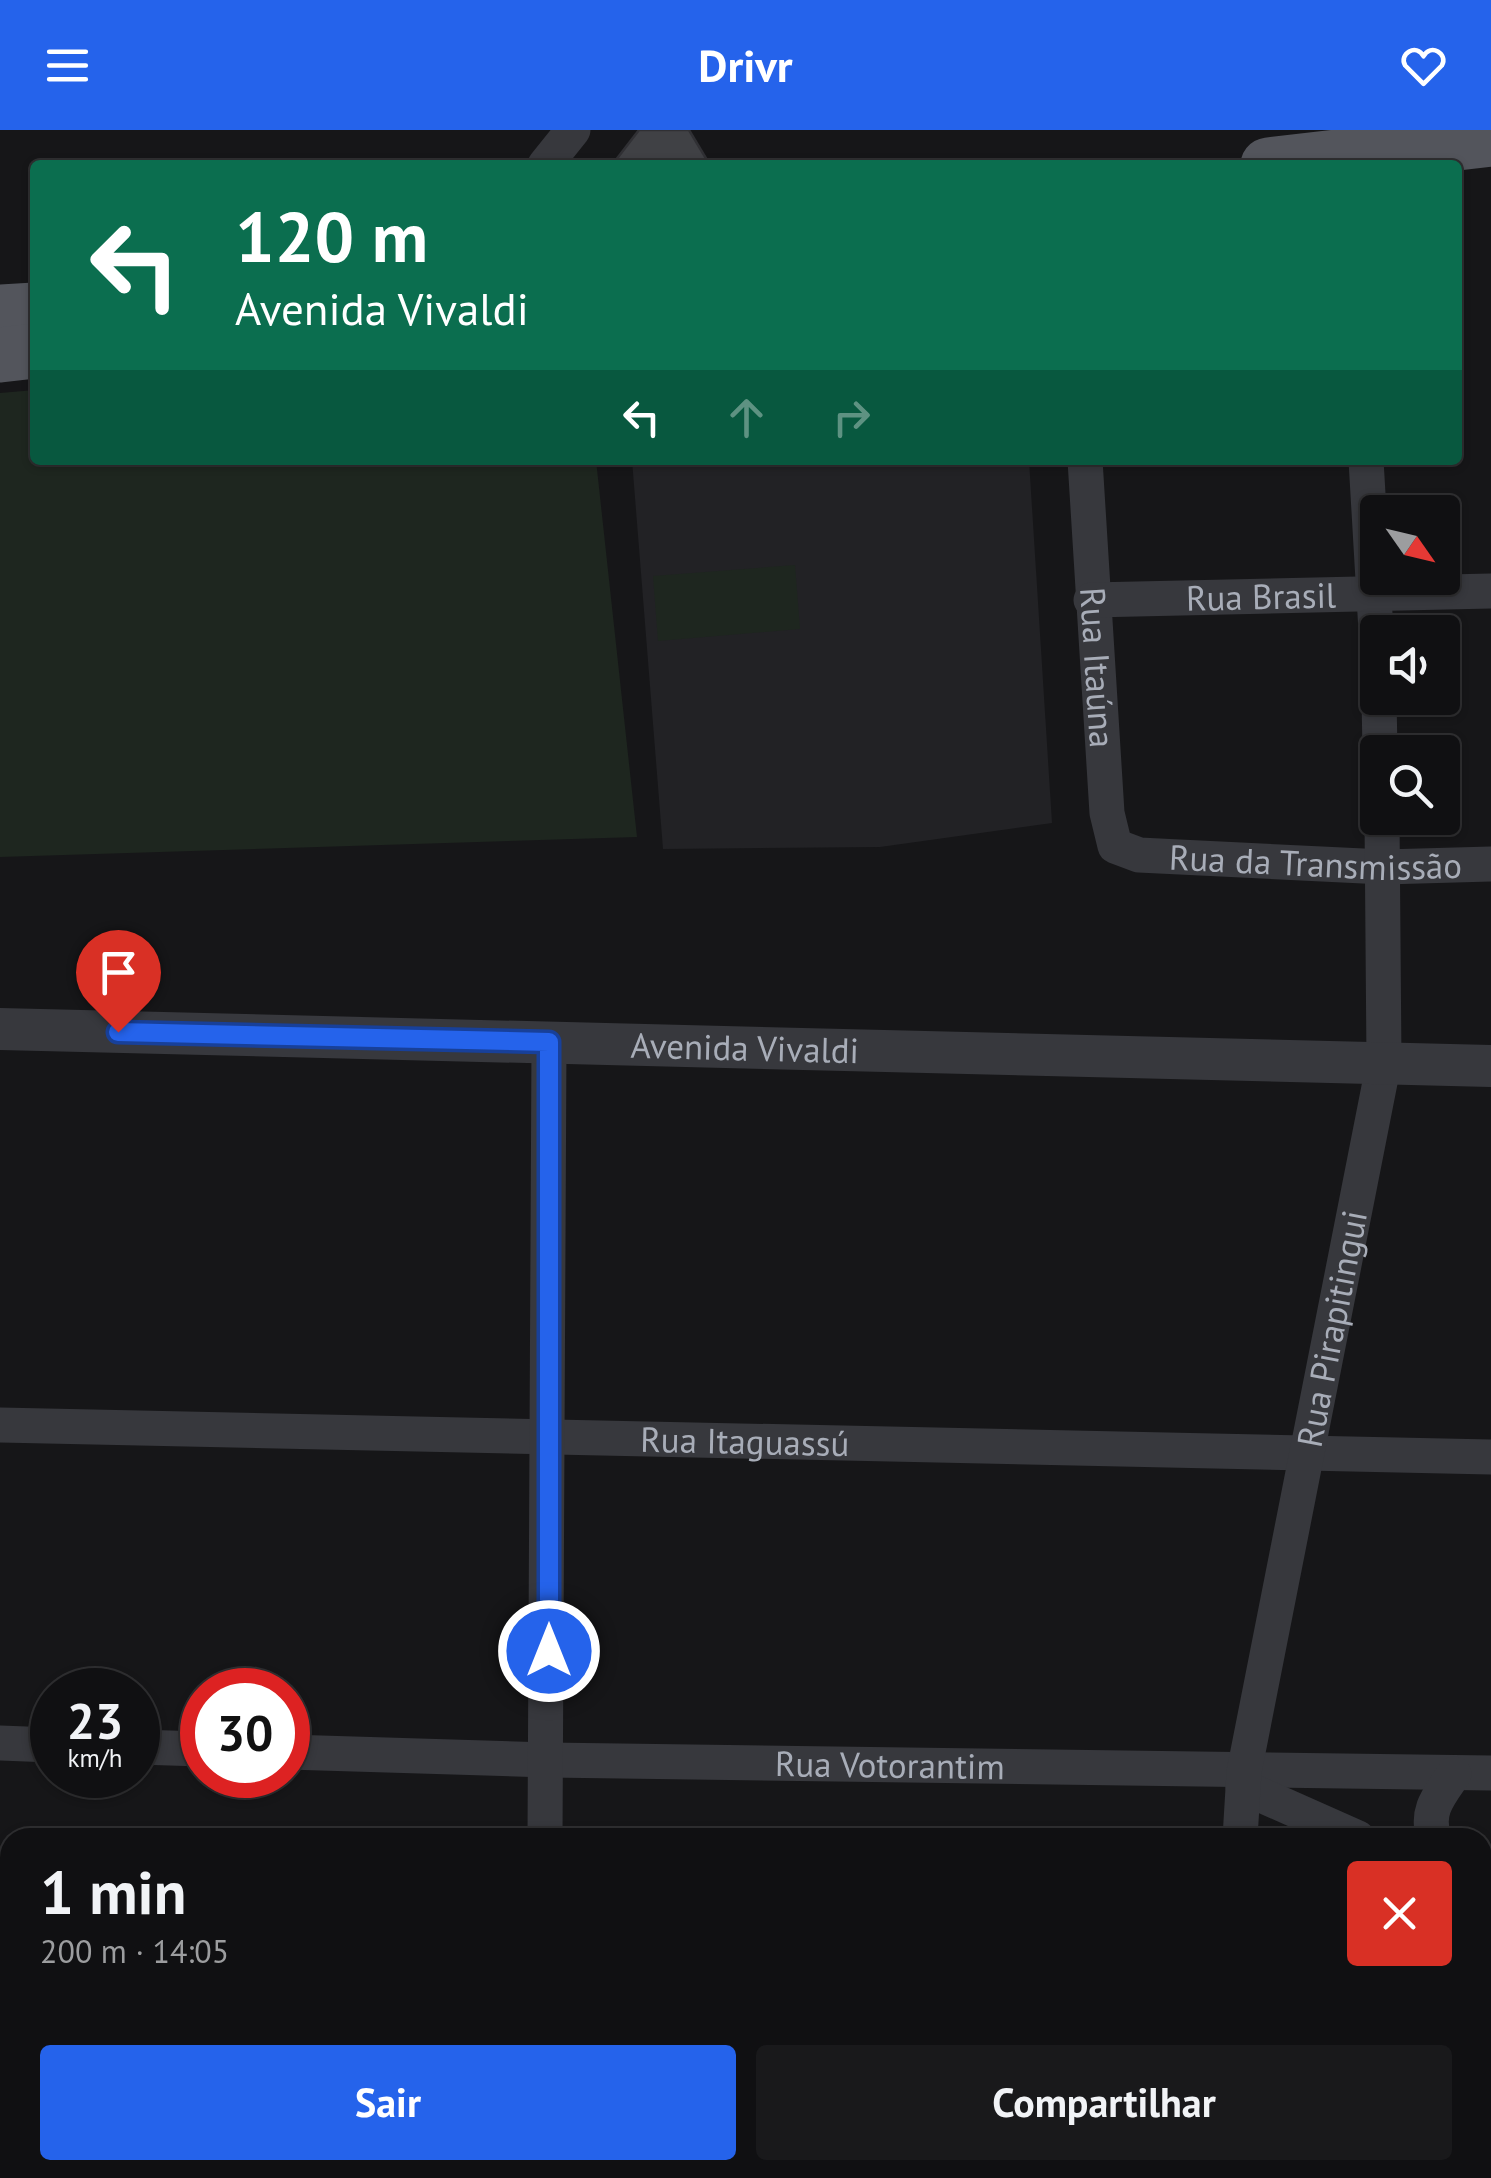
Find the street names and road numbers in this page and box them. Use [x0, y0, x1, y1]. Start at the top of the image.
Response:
street label: Rua Brasil [1185, 571, 1337, 621]
street label: Rua Itaúna [1070, 586, 1126, 749]
street label: Rua da Transmissão [1168, 834, 1463, 890]
street label: Avenida Vivaldi [630, 1022, 860, 1073]
street label: Rua Pirapitingui [1286, 1206, 1377, 1451]
street label: Rua Itaguassú [640, 1416, 850, 1466]
street label: Rua Votorantim [775, 1740, 1005, 1789]

